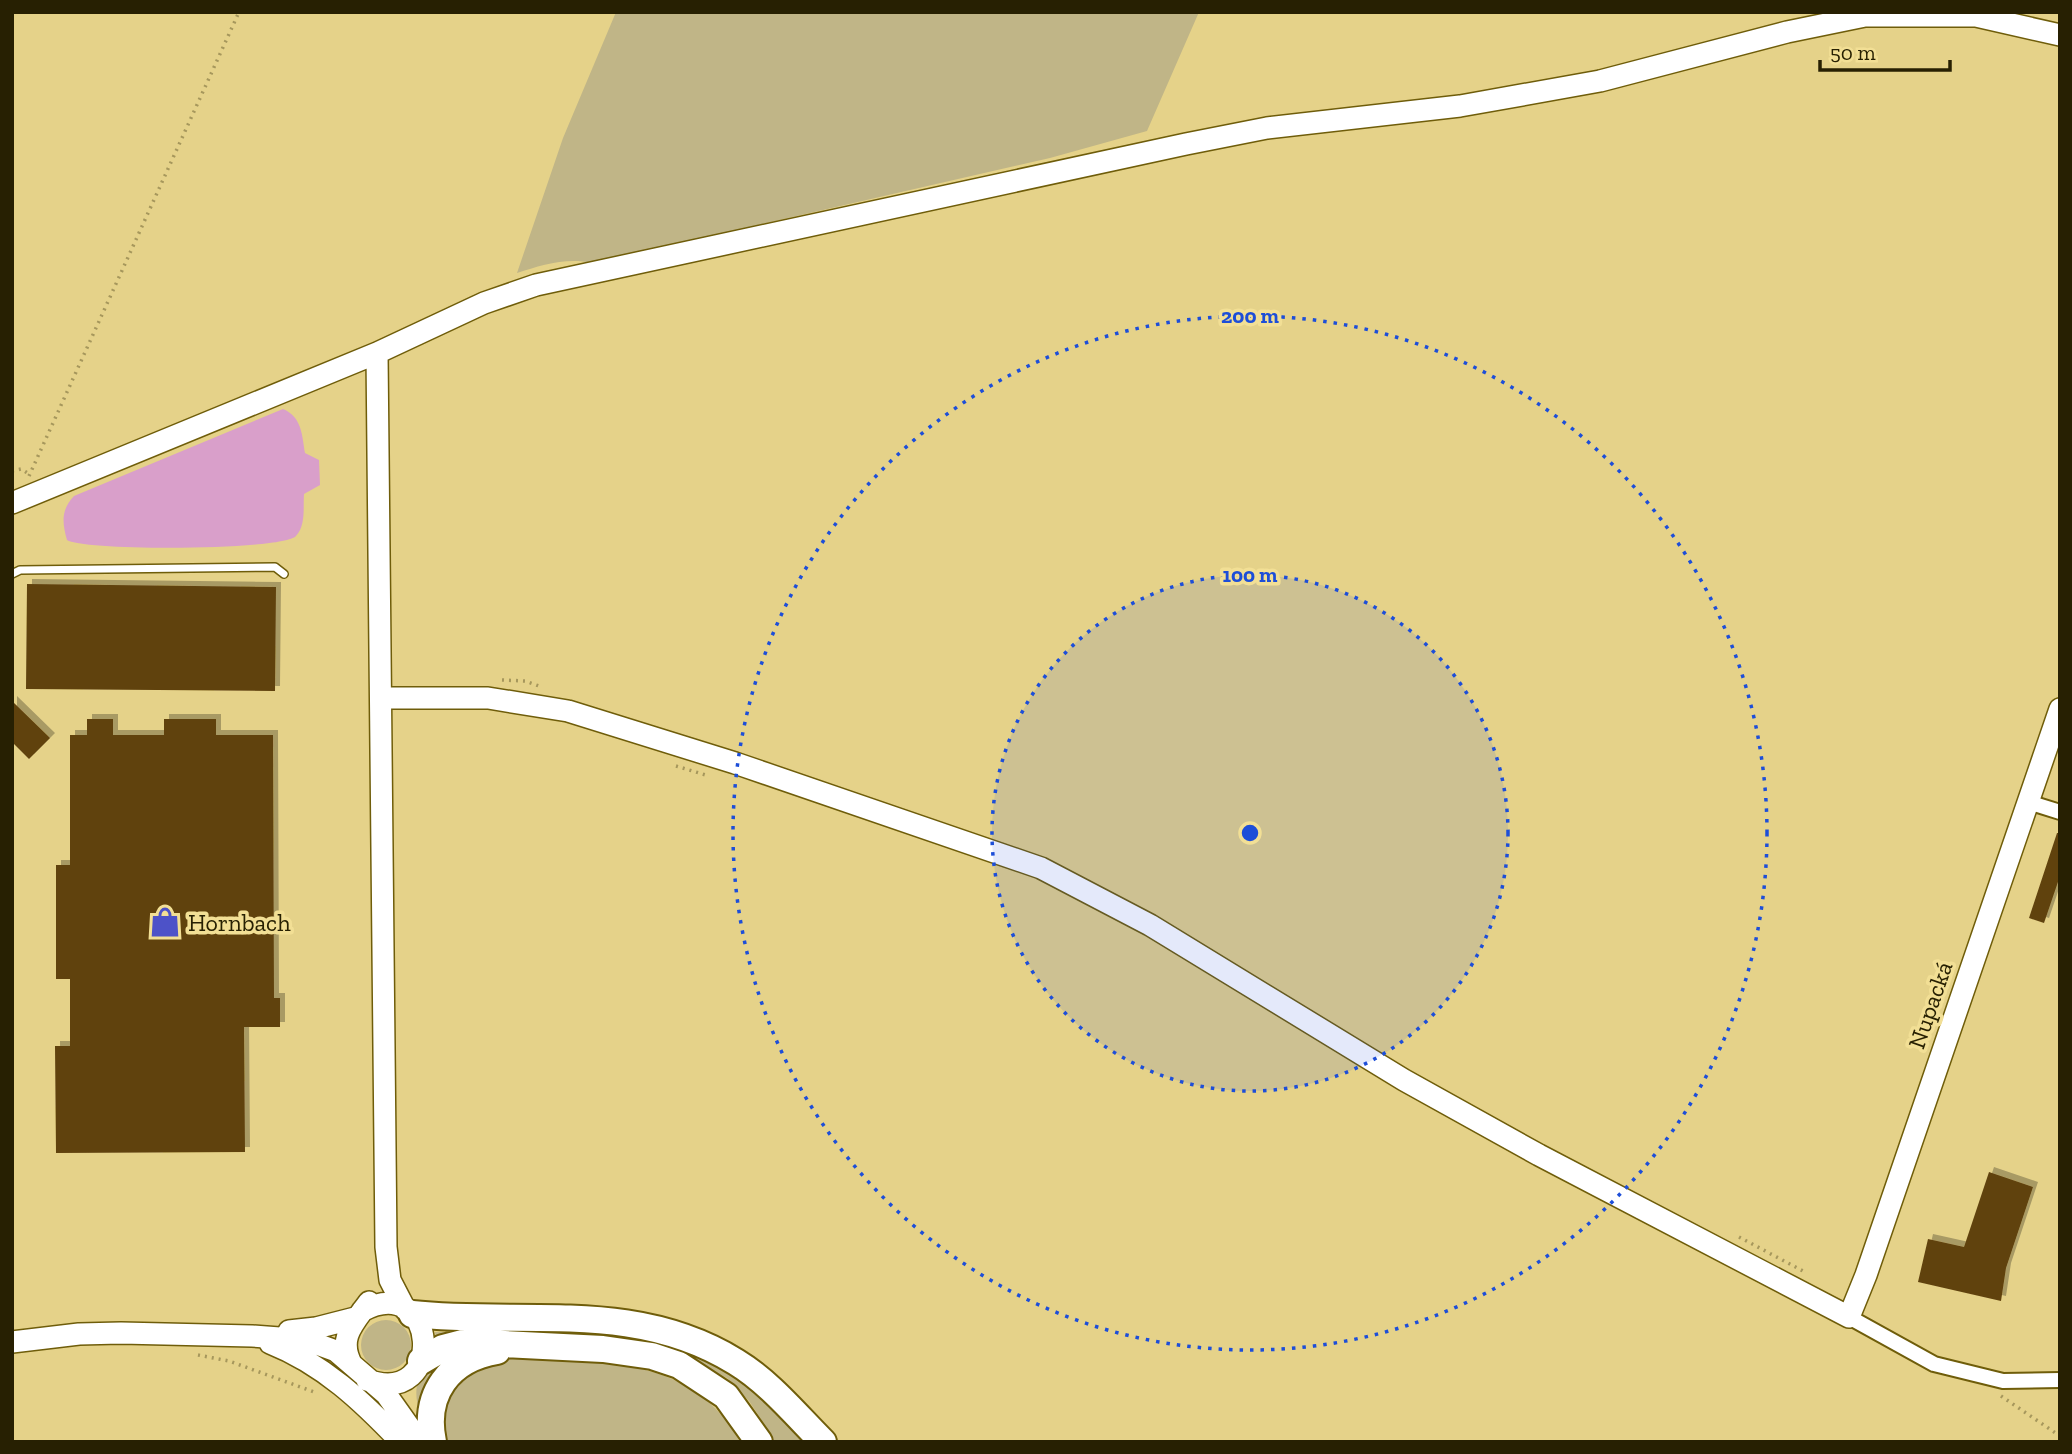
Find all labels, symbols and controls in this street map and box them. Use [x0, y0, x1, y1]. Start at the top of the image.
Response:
scale bar [1820, 28, 1950, 72]
text: 50 m [1830, 40, 1876, 65]
text: 200 m [1221, 303, 1279, 328]
text: 100 m [1223, 562, 1278, 587]
centre of rings [1238, 821, 1262, 845]
shop icon: Hornbach [148, 905, 182, 939]
place label: Hornbach [188, 908, 291, 937]
street label: Nupacká [1902, 957, 1959, 1053]

